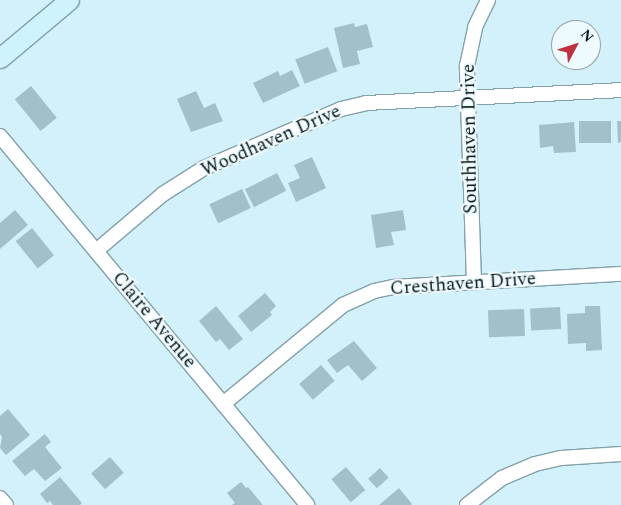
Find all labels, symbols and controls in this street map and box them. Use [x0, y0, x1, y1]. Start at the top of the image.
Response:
north arrow [551, 20, 601, 70]
text: N [575, 25, 599, 47]
street label: Southhaven Drive [457, 64, 483, 214]
street label: Woodhaven Drive [198, 100, 344, 182]
street label: Claire Avenue [107, 267, 201, 373]
street label: Cresthaven Drive [389, 268, 537, 300]

